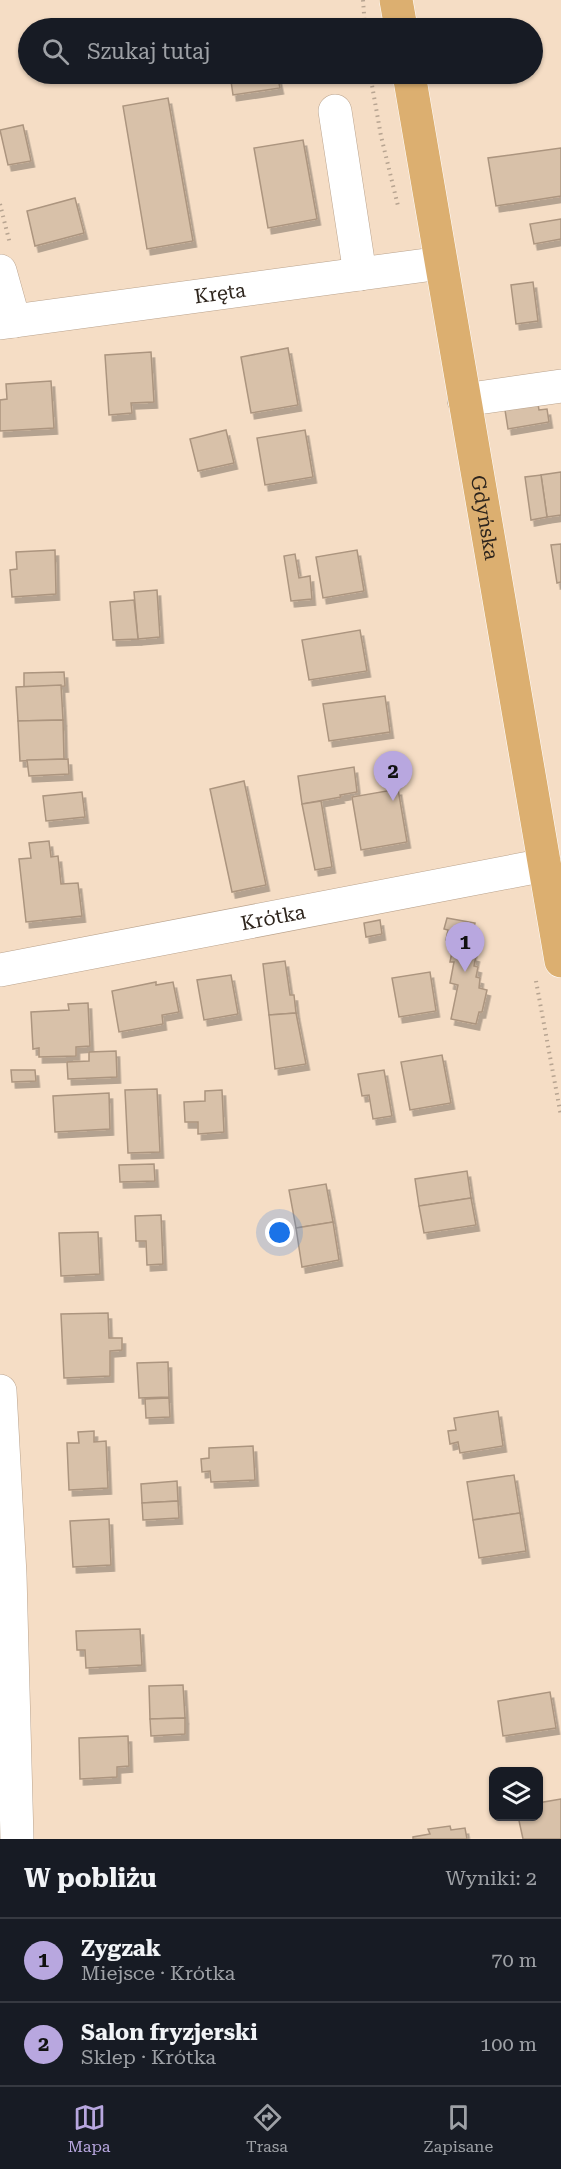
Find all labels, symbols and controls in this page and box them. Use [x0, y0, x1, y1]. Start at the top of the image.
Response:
search box [18, 18, 543, 84]
icon: search [39, 35, 72, 68]
text: Szukaj tutaj [87, 39, 211, 64]
street label: Kręta [193, 278, 247, 308]
street label: Gdyńska [466, 473, 504, 562]
pin: 2 [374, 752, 412, 801]
street label: Krótka [239, 899, 307, 935]
pin: 1 [446, 922, 484, 972]
your location [265, 1218, 294, 1247]
map controls [489, 1767, 543, 1821]
button: layers [489, 1767, 543, 1821]
text: W pobliżu [24, 1863, 157, 1893]
text: Wyniki: 2 [446, 1866, 537, 1890]
text: Zygzak [81, 1936, 161, 1961]
text: 1 [38, 1948, 49, 1972]
text: 70 m [491, 1948, 537, 1972]
text: Miejsce · Krótka [81, 1961, 235, 1985]
text: Salon fryzjerski [81, 2020, 258, 2045]
text: 2 [38, 2032, 49, 2056]
text: 100 m [480, 2032, 537, 2056]
text: Sklep · Krótka [81, 2045, 216, 2069]
tab: Mapa [68, 2101, 111, 2156]
tab: Trasa [246, 2101, 288, 2156]
tab: Zapisane [423, 2101, 493, 2156]

